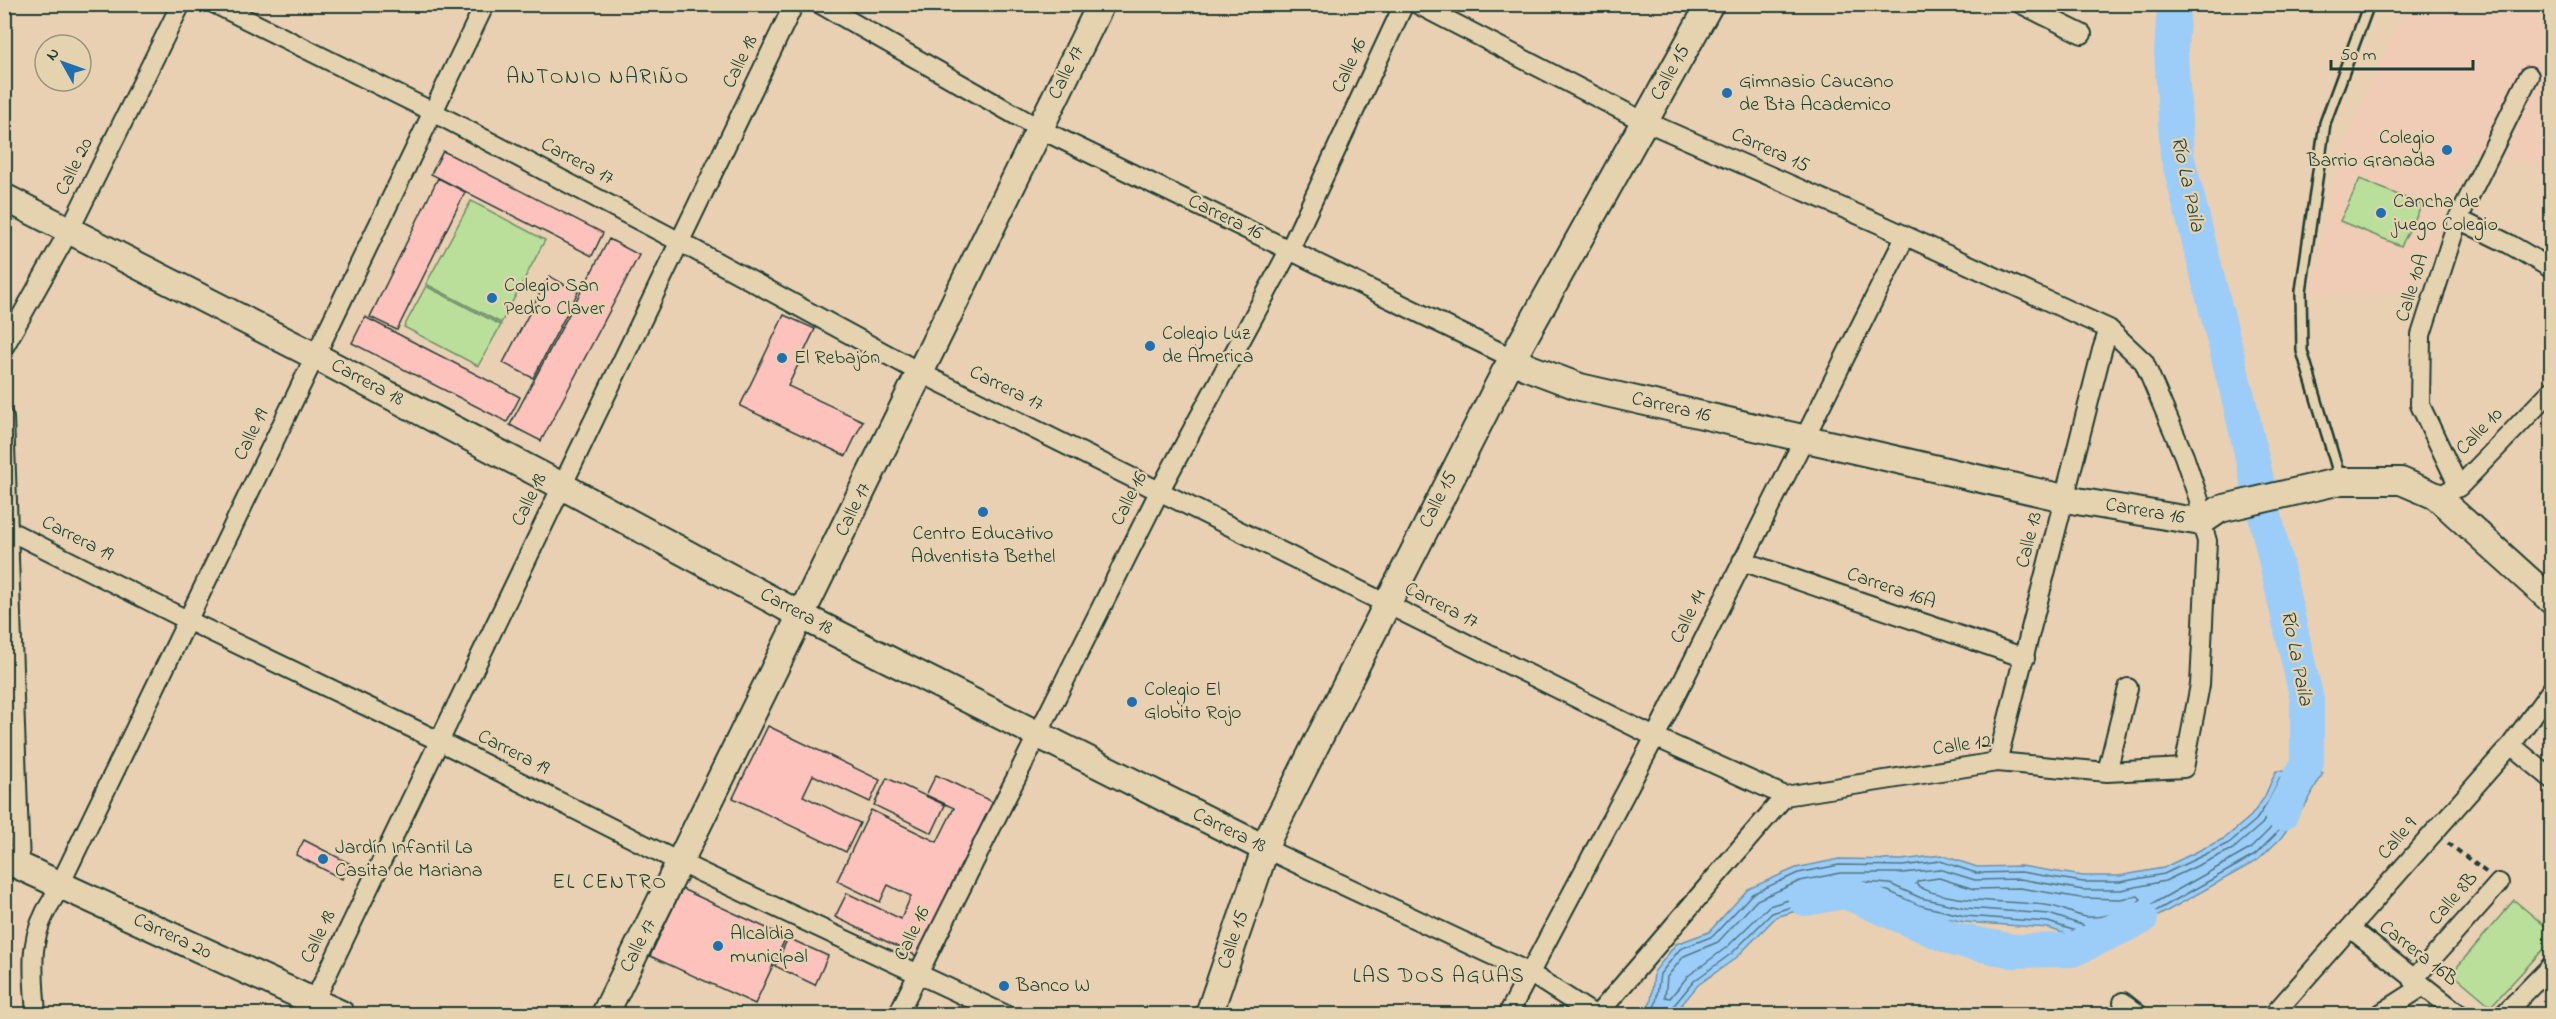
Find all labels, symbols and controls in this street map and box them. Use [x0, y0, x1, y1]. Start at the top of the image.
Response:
street label: Calle 18 [716, 30, 766, 94]
north arrow [33, 33, 93, 93]
scale bar [2331, 33, 2474, 71]
street label: Calle 16 [1325, 34, 1375, 98]
street label: Calle 15 [1644, 40, 1698, 106]
street label: Calle 17 [1041, 41, 1093, 105]
text: N [40, 43, 66, 66]
text: 50 m [2340, 43, 2377, 69]
district label: ANTONIO NARIÑO [506, 63, 690, 93]
place label: Gimnasio Caucano de Bta Academico [1739, 68, 1894, 120]
marker: Gimnasio Caucano de Bta Academico [1720, 86, 1734, 100]
street label: Carrera 15 [1726, 121, 1814, 181]
place label: Colegio Barrio Granada [2306, 124, 2435, 176]
street label: Carrera 17 [535, 130, 619, 194]
street label: Calle 20 [49, 133, 102, 201]
water label: Río La Paila [2162, 134, 2212, 235]
marker: Colegio Barrio Granada [2440, 143, 2454, 157]
street label: Carrera 16 [1183, 187, 1268, 249]
place label: Cancha de juego Colegio [2390, 188, 2498, 241]
marker: Cancha de juego Colegio [2374, 206, 2388, 220]
street label: Calle 10A [2389, 250, 2437, 326]
place label: Colegio San Pedro Claver [504, 272, 606, 324]
marker: Colegio San Pedro Claver [485, 291, 499, 305]
place label: Colegio Luz de America [1162, 320, 1253, 372]
marker: Colegio Luz de America [1143, 339, 1157, 353]
place label: El Rebajón [794, 344, 880, 373]
marker: El Rebajón [775, 351, 789, 365]
street label: Carrera 18 [325, 352, 409, 414]
street label: Carrera 17 [964, 358, 1048, 420]
street label: Carrera 16 [1629, 385, 1714, 431]
street label: Calle 10 [2450, 401, 2511, 463]
street label: Calle 19 [227, 404, 277, 466]
street label: Calle 16 [1104, 467, 1156, 531]
street label: Calle 15 [1412, 467, 1466, 533]
street label: Calle 18 [505, 468, 555, 532]
street label: Calle 17 [828, 478, 880, 542]
street label: Carrera 16 [2103, 491, 2187, 533]
marker: Centro Educativo Adventista Bethel [976, 505, 990, 519]
street label: Carrera 19 [36, 508, 118, 570]
street label: Calle 13 [2009, 509, 2051, 571]
place label: Centro Educativo Adventista Bethel [911, 520, 1055, 572]
street label: Carrera 16A [1842, 560, 1940, 618]
street label: Carrera 17 [1399, 575, 1483, 637]
street label: Carrera 18 [754, 581, 838, 643]
street label: Calle 14 [1663, 585, 1715, 649]
water label: Río La Paila [2272, 608, 2320, 709]
place label: Colegio El Globito Rojo [1144, 676, 1241, 728]
marker: Colegio El Globito Rojo [1125, 695, 1139, 709]
street label: Carrera 19 [472, 722, 554, 784]
street label: Calle 12 [1931, 728, 1993, 764]
street label: Carrera 18 [1187, 801, 1271, 861]
street label: Calle 9 [2371, 811, 2425, 867]
place label: Jardín Infantil La Casita de Mariana [335, 834, 482, 886]
marker: Jardín Infantil La Casita de Mariana [316, 852, 330, 866]
street label: Calle 8B [2422, 866, 2486, 932]
district label: EL CENTRO [552, 868, 668, 898]
street label: Calle 16 [887, 902, 939, 966]
street label: Calle 18 [294, 905, 344, 969]
street label: Carrera 20 [128, 906, 216, 968]
street label: Calle 15 [1210, 907, 1258, 973]
street label: Calle 17 [613, 914, 665, 978]
street label: Carrera 16B [2372, 914, 2464, 994]
place label: Alcaldia municipal [730, 920, 808, 972]
marker: Alcaldia municipal [711, 939, 725, 953]
district label: LAS DOS AGUAS [1353, 962, 1525, 992]
place label: Banco W [1015, 972, 1090, 1001]
marker: Banco W [997, 979, 1011, 993]

